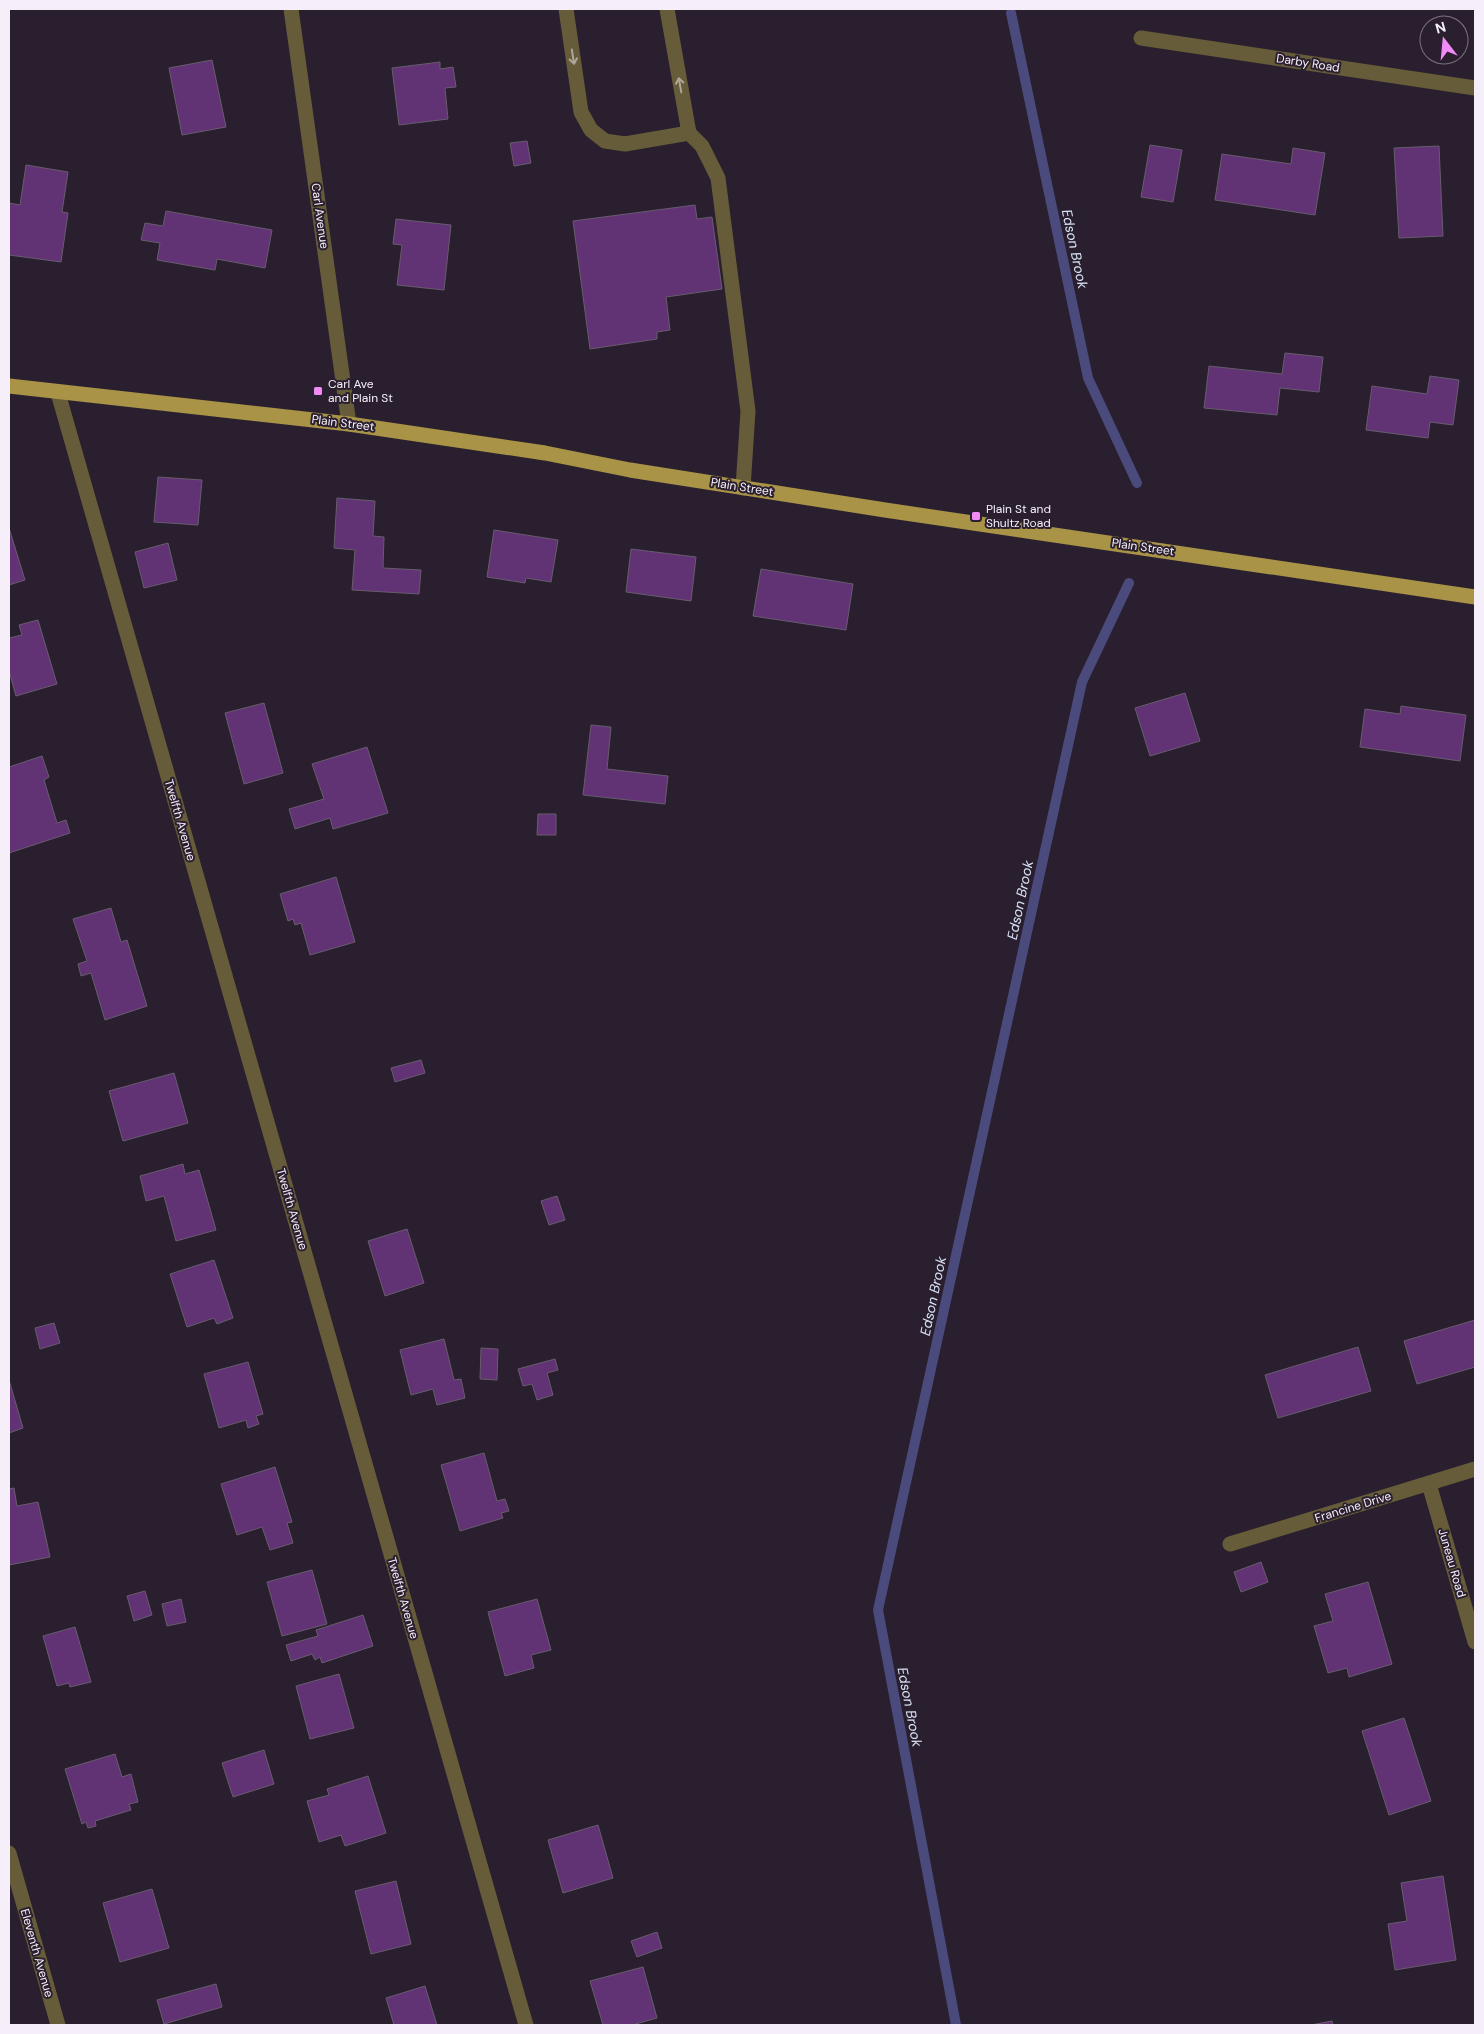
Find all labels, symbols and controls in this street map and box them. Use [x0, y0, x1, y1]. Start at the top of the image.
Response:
north arrow [1419, 15, 1469, 65]
text: N [1433, 17, 1448, 38]
one-way arrow [568, 49, 578, 65]
street label: Darby Road [1275, 50, 1341, 76]
one-way arrow [675, 78, 685, 94]
street label: Carl Avenue [307, 182, 333, 250]
water label: Edson Brook [1058, 208, 1092, 291]
place label: Carl Ave and Plain St [328, 376, 393, 406]
marker: Carl Ave and Plain St [312, 385, 324, 397]
street label: Plain Street [311, 411, 376, 435]
street label: Plain Street [710, 474, 775, 500]
place label: Plain St and Shultz Road [986, 501, 1051, 531]
marker: Plain St and Shultz Road [970, 510, 982, 522]
street label: Plain Street [1111, 535, 1176, 559]
street label: Twelfth Avenue [161, 777, 199, 863]
water label: Edson Brook [1003, 858, 1037, 941]
street label: Twelfth Avenue [273, 1166, 311, 1252]
water label: Edson Brook [916, 1254, 950, 1337]
street label: Francine Drive [1313, 1488, 1393, 1526]
street label: Juneau Road [1435, 1527, 1469, 1599]
street label: Twelfth Avenue [384, 1555, 422, 1641]
water label: Edson Brook [893, 1666, 927, 1749]
street label: Eleventh Avenue [17, 1907, 57, 1999]

